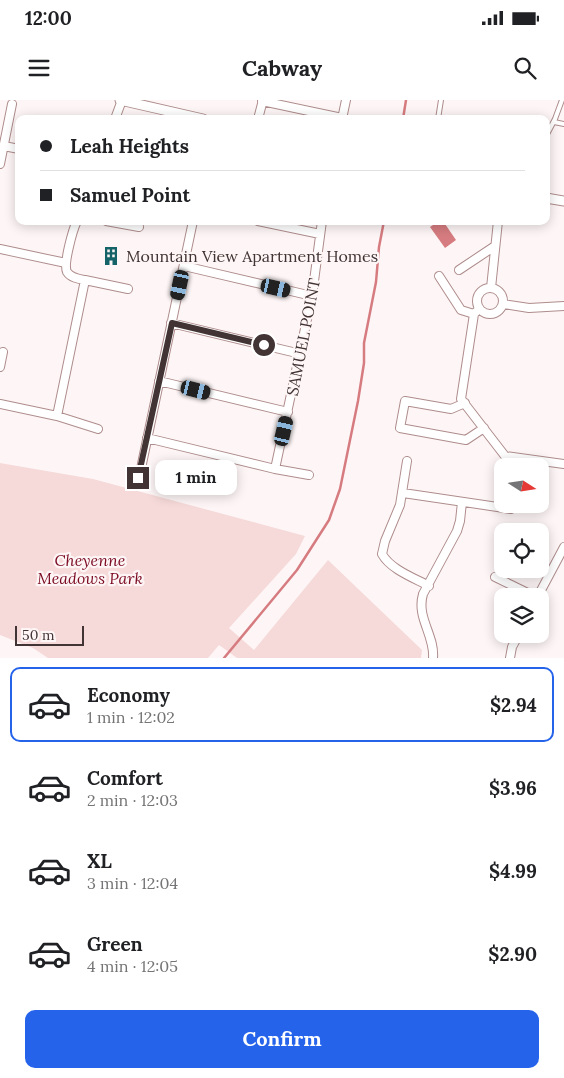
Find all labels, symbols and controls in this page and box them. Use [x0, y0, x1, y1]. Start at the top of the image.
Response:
text: 12:00 [25, 6, 72, 30]
icon: menu [25, 54, 53, 82]
text: Cabway [242, 54, 322, 82]
icon: search [511, 54, 539, 82]
text: Leah Heights [70, 134, 189, 158]
text: Samuel Point [70, 183, 190, 207]
building icon: Mountain View Apartment Homes [100, 245, 122, 267]
place label: Mountain View Apartment Homes [126, 246, 378, 266]
car [169, 269, 190, 301]
car [259, 277, 292, 299]
street label: SAMUEL POINT [282, 277, 324, 397]
route start [253, 334, 275, 356]
car [179, 379, 212, 401]
car [273, 415, 294, 447]
north arrow [494, 458, 549, 512]
map controls [494, 458, 549, 643]
callout: 1 min [156, 460, 238, 496]
route end [127, 467, 149, 489]
text: 1 min [176, 467, 216, 487]
button: locate [494, 523, 549, 578]
park label: Cheyenne Meadows Park [37, 550, 143, 588]
button: layers [494, 588, 549, 643]
scale bar [15, 623, 84, 646]
text: 50 m [22, 626, 55, 644]
icon: car [27, 682, 72, 727]
text: Economy [87, 683, 170, 707]
text: $2.94 [490, 693, 537, 717]
text: 1 min · 12:02 [87, 707, 175, 727]
icon: car [27, 765, 72, 810]
text: Comfort [87, 766, 163, 790]
text: $3.96 [489, 776, 537, 800]
text: 2 min · 12:03 [87, 790, 178, 810]
icon: car [27, 848, 72, 893]
text: XL [87, 849, 112, 873]
text: $4.99 [489, 859, 537, 883]
text: 3 min · 12:04 [87, 873, 178, 893]
icon: car [27, 931, 72, 976]
text: Green [87, 932, 143, 956]
text: $2.90 [488, 942, 537, 966]
text: 4 min · 12:05 [87, 956, 178, 976]
button: Confirm [25, 1010, 539, 1068]

